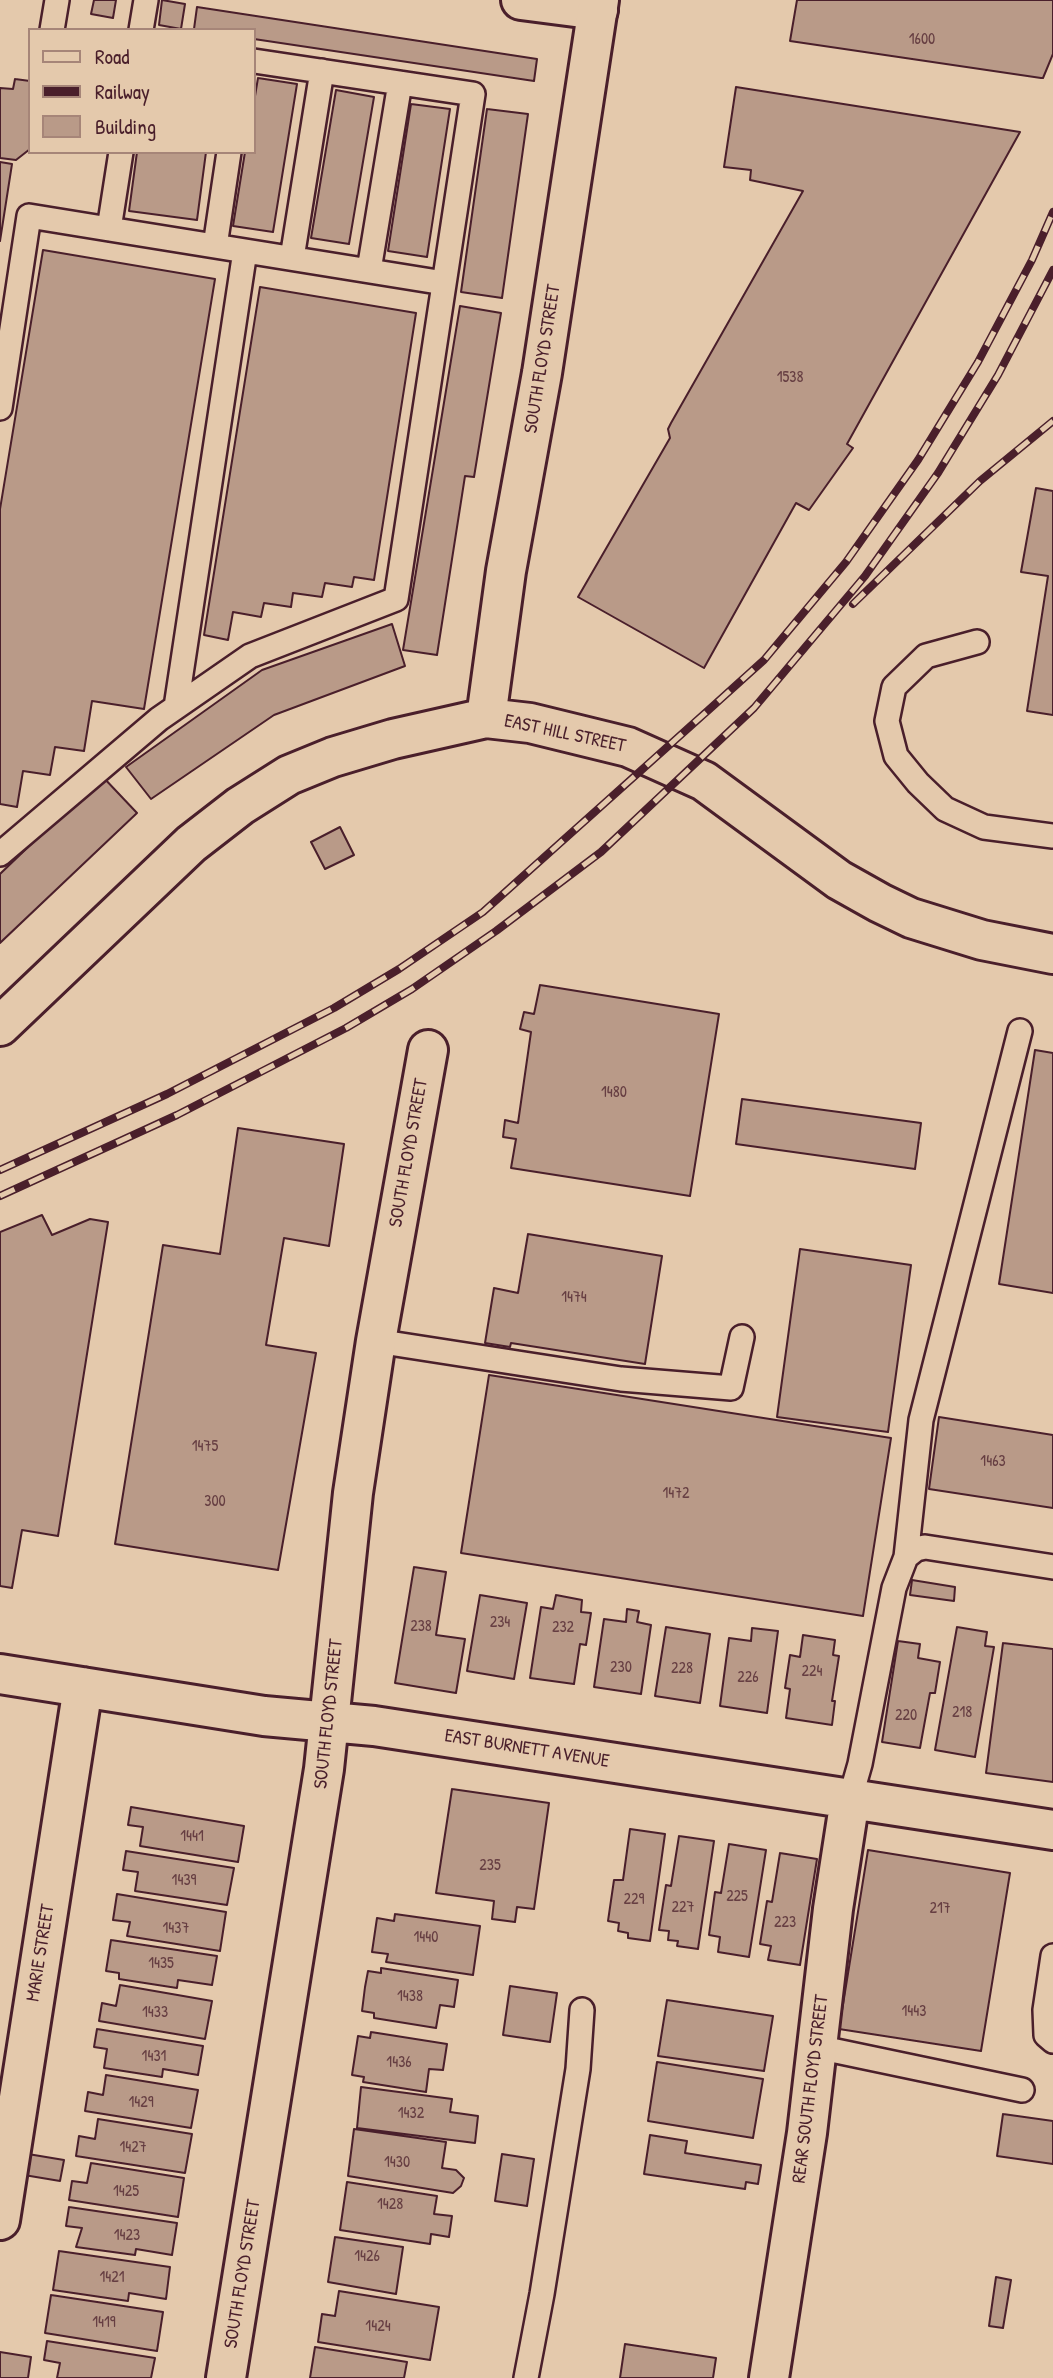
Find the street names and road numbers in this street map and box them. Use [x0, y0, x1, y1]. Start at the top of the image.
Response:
street label: SOUTH FLOYD STREET [520, 283, 566, 435]
street label: EAST HILL STREET [502, 710, 628, 758]
street label: SOUTH FLOYD STREET [385, 1077, 433, 1229]
street label: SOUTH FLOYD STREET [310, 1638, 348, 1790]
street label: EAST BURNETT AVENUE [443, 1725, 611, 1773]
street label: MARIE STREET [22, 1903, 60, 2003]
street label: REAR SOUTH FLOYD STREET [788, 1993, 834, 2185]
street label: SOUTH FLOYD STREET [220, 2198, 266, 2350]

